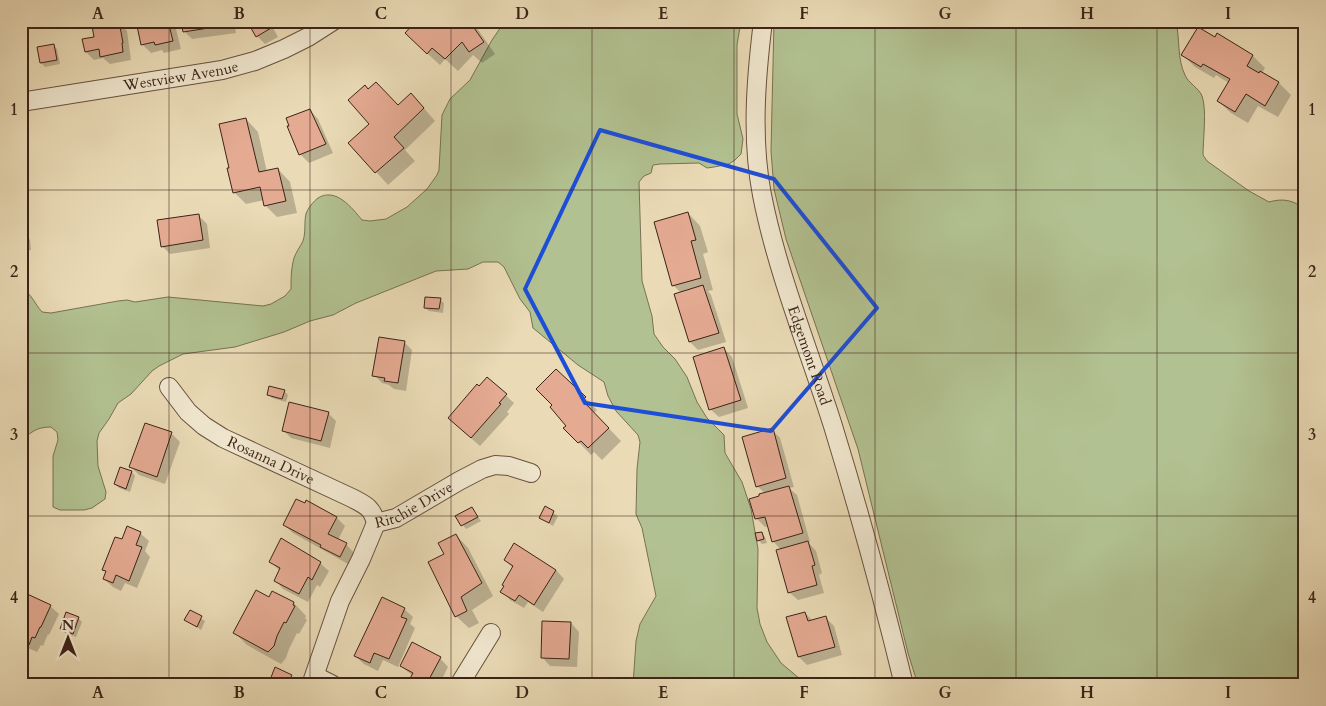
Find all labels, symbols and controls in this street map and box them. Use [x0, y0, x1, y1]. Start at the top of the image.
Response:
text: A [92, 3, 104, 25]
text: B [233, 3, 245, 25]
text: C [375, 3, 387, 25]
text: D [515, 3, 529, 25]
text: E [658, 3, 668, 25]
text: F [799, 3, 809, 25]
text: G [938, 3, 952, 25]
text: H [1080, 3, 1094, 25]
text: I [1225, 3, 1231, 25]
street label: Westview Avenue [121, 56, 241, 96]
text: 1 [10, 99, 18, 121]
text: 1 [1308, 99, 1316, 121]
text: 2 [10, 261, 18, 283]
text: 2 [1308, 261, 1316, 283]
street label: Edgemont Road [783, 303, 836, 408]
text: 3 [10, 424, 18, 446]
text: 3 [1308, 424, 1316, 446]
street label: Rosanna Drive [224, 431, 318, 489]
street label: Ritchie Drive [373, 477, 457, 533]
text: 4 [10, 587, 18, 609]
text: 4 [1308, 587, 1316, 609]
north arrow [42, 614, 92, 664]
text: N [62, 616, 74, 635]
text: A [92, 682, 104, 704]
text: B [233, 682, 245, 704]
text: C [375, 682, 387, 704]
text: D [515, 682, 529, 704]
text: E [658, 682, 668, 704]
text: F [799, 682, 809, 704]
text: G [938, 682, 952, 704]
text: H [1080, 682, 1094, 704]
text: I [1225, 682, 1231, 704]

